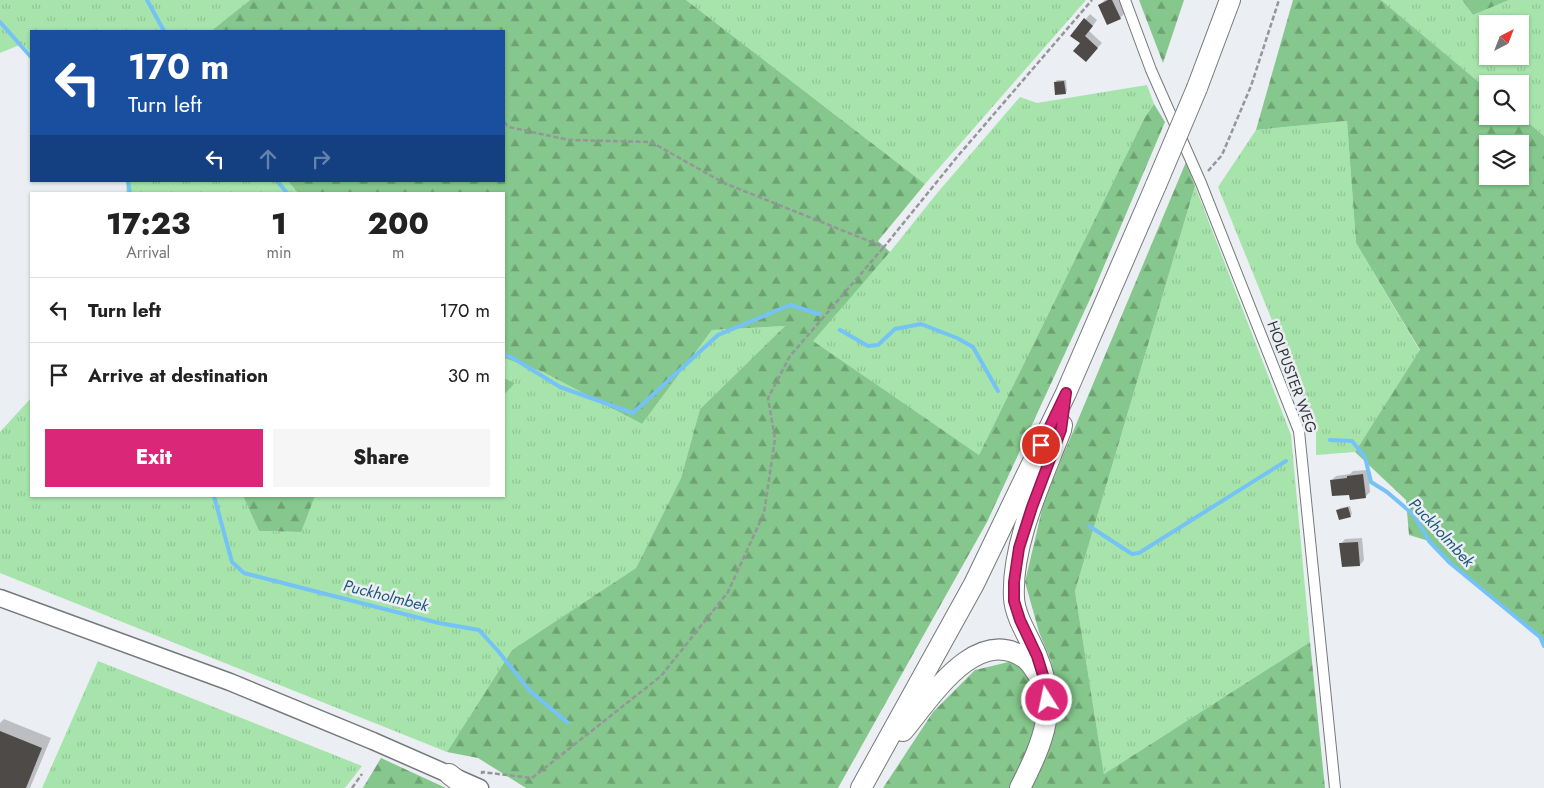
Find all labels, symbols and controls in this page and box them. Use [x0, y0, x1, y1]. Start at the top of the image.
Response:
north arrow [1479, 15, 1529, 65]
map controls [1479, 15, 1529, 185]
text: 170 m [128, 42, 229, 92]
icon: left [45, 50, 110, 115]
button: search [1479, 75, 1529, 125]
text: Turn left [128, 88, 202, 120]
button: layers [1479, 135, 1529, 185]
icon: left [201, 145, 229, 173]
icon: ahead [254, 145, 282, 173]
icon: right [307, 145, 335, 173]
text: 17:23 [106, 202, 190, 245]
text: 1 [271, 202, 287, 245]
text: 200 [368, 202, 429, 245]
text: Arrival [126, 241, 170, 264]
text: min [266, 241, 291, 264]
text: m [392, 241, 404, 264]
icon: left [45, 296, 73, 324]
text: Turn left [88, 297, 161, 324]
text: 170 m [440, 297, 490, 324]
street label: HOLPUSTER WEG [1261, 318, 1323, 436]
icon: arrive [45, 361, 73, 389]
text: Arrive at destination [88, 362, 268, 389]
text: 30 m [448, 362, 490, 389]
pin [1020, 424, 1062, 466]
button: Exit [45, 429, 263, 487]
button: Share [273, 429, 490, 487]
icon: arrive [1027, 431, 1055, 459]
water label: Puckholmbek [1404, 493, 1480, 573]
water label: Puckholmbek [341, 574, 432, 617]
position arrow [1020, 673, 1072, 725]

